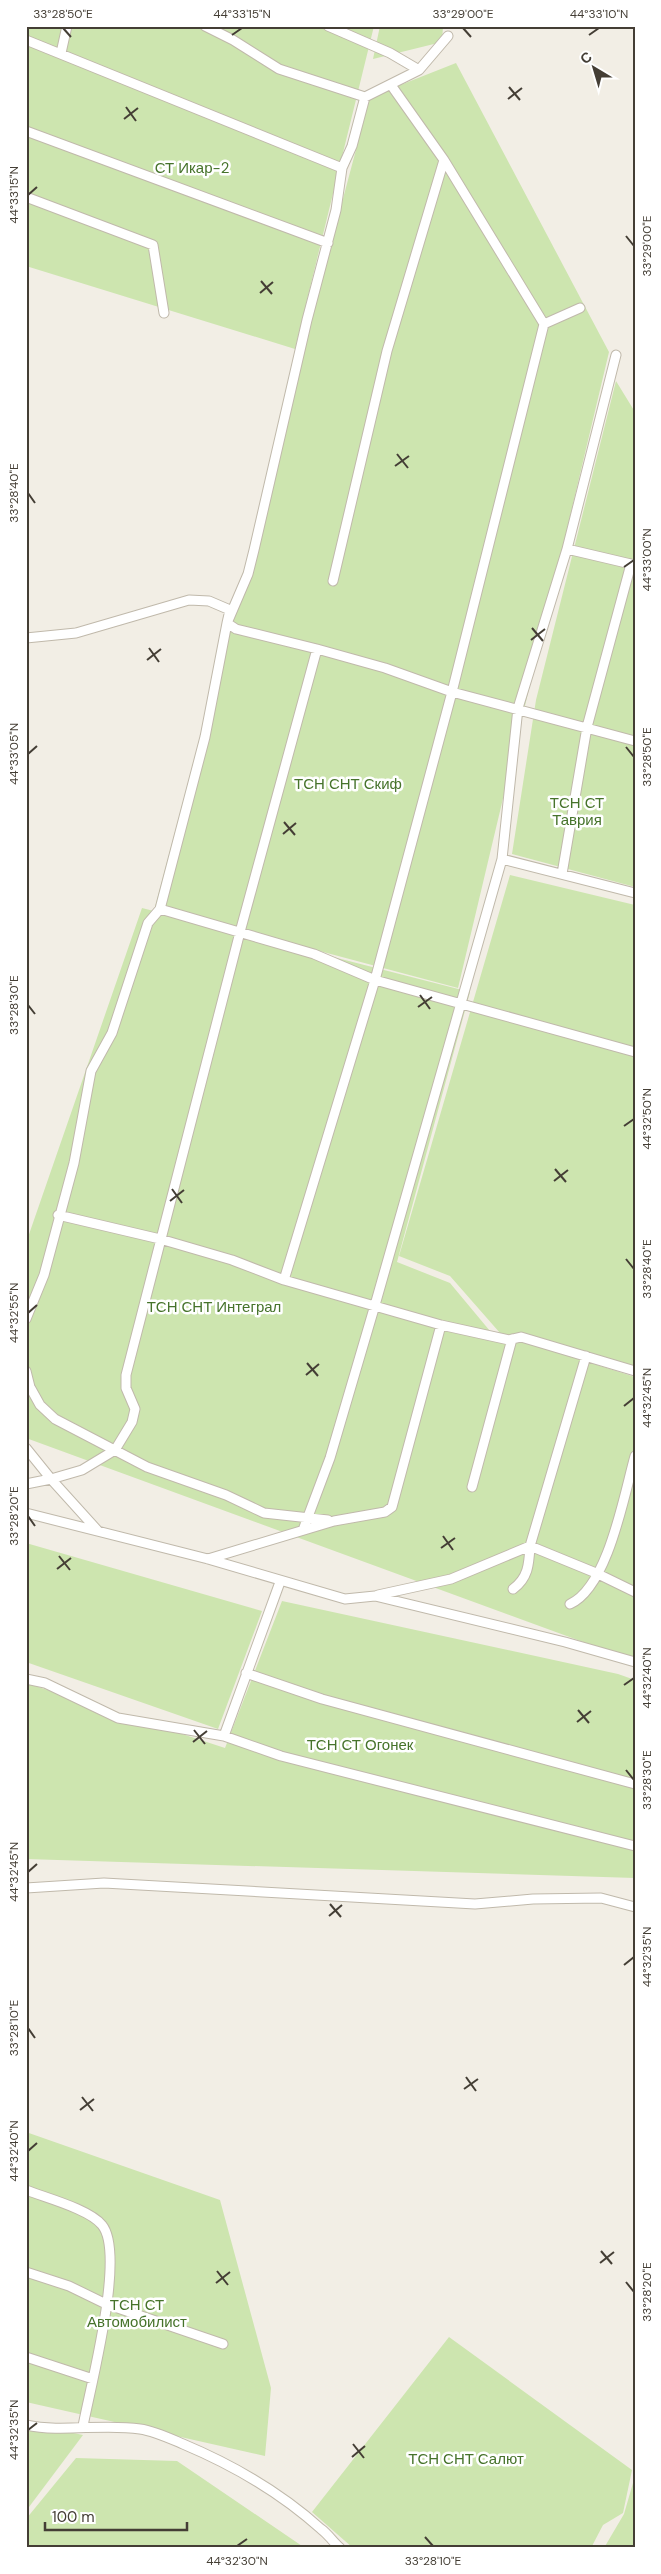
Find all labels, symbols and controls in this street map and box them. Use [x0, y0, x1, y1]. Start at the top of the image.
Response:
text: 33°28'50"E [33, 6, 93, 22]
text: 44°33'15"N [213, 6, 271, 22]
text: 33°29'00"E [432, 6, 494, 22]
text: 44°33'10"N [570, 6, 628, 22]
north arrow [568, 42, 618, 92]
text: С [576, 48, 596, 68]
park label: СТ Икар-2 [155, 158, 229, 178]
text: 44°33'15"N [6, 166, 22, 224]
text: 33°29'00"E [639, 215, 655, 277]
text: 33°28'40"E [6, 463, 22, 523]
text: 44°33'00"N [639, 529, 655, 591]
text: 44°33'05"N [6, 723, 22, 785]
text: 33°28'50"E [639, 727, 655, 787]
park label: ТСН СНТ Скиф [294, 774, 402, 794]
park label: ТСН СТ Таврия [550, 793, 604, 830]
text: 33°28'30"E [6, 975, 22, 1035]
text: 44°32'50"N [639, 1088, 655, 1150]
text: 33°28'40"E [639, 1239, 655, 1299]
text: 44°32'55"N [6, 1283, 22, 1343]
park label: ТСН СНТ Интеграл [147, 1297, 281, 1317]
text: 44°32'45"N [639, 1368, 655, 1428]
text: 33°28'20"E [6, 1486, 22, 1546]
text: 44°32'40"N [639, 1647, 655, 1709]
park label: ТСН СТ Огонек [307, 1735, 414, 1755]
text: 33°28'30"E [639, 1750, 655, 1810]
text: 44°32'45"N [6, 1842, 22, 1902]
text: 44°32'35"N [639, 1927, 655, 1987]
text: 33°28'10"E [6, 2000, 22, 2056]
text: 44°32'40"N [6, 2120, 22, 2182]
text: 33°28'20"E [639, 2262, 655, 2322]
park label: ТСН СТ Автомобилист [87, 2295, 187, 2332]
text: 44°32'35"N [6, 2400, 22, 2460]
park label: ТСН СНТ Салют [408, 2449, 524, 2469]
scale bar [45, 2499, 188, 2531]
text: 100 m [52, 2507, 95, 2527]
text: 44°32'30"N [206, 2553, 268, 2569]
text: 33°28'10"E [405, 2553, 461, 2569]

